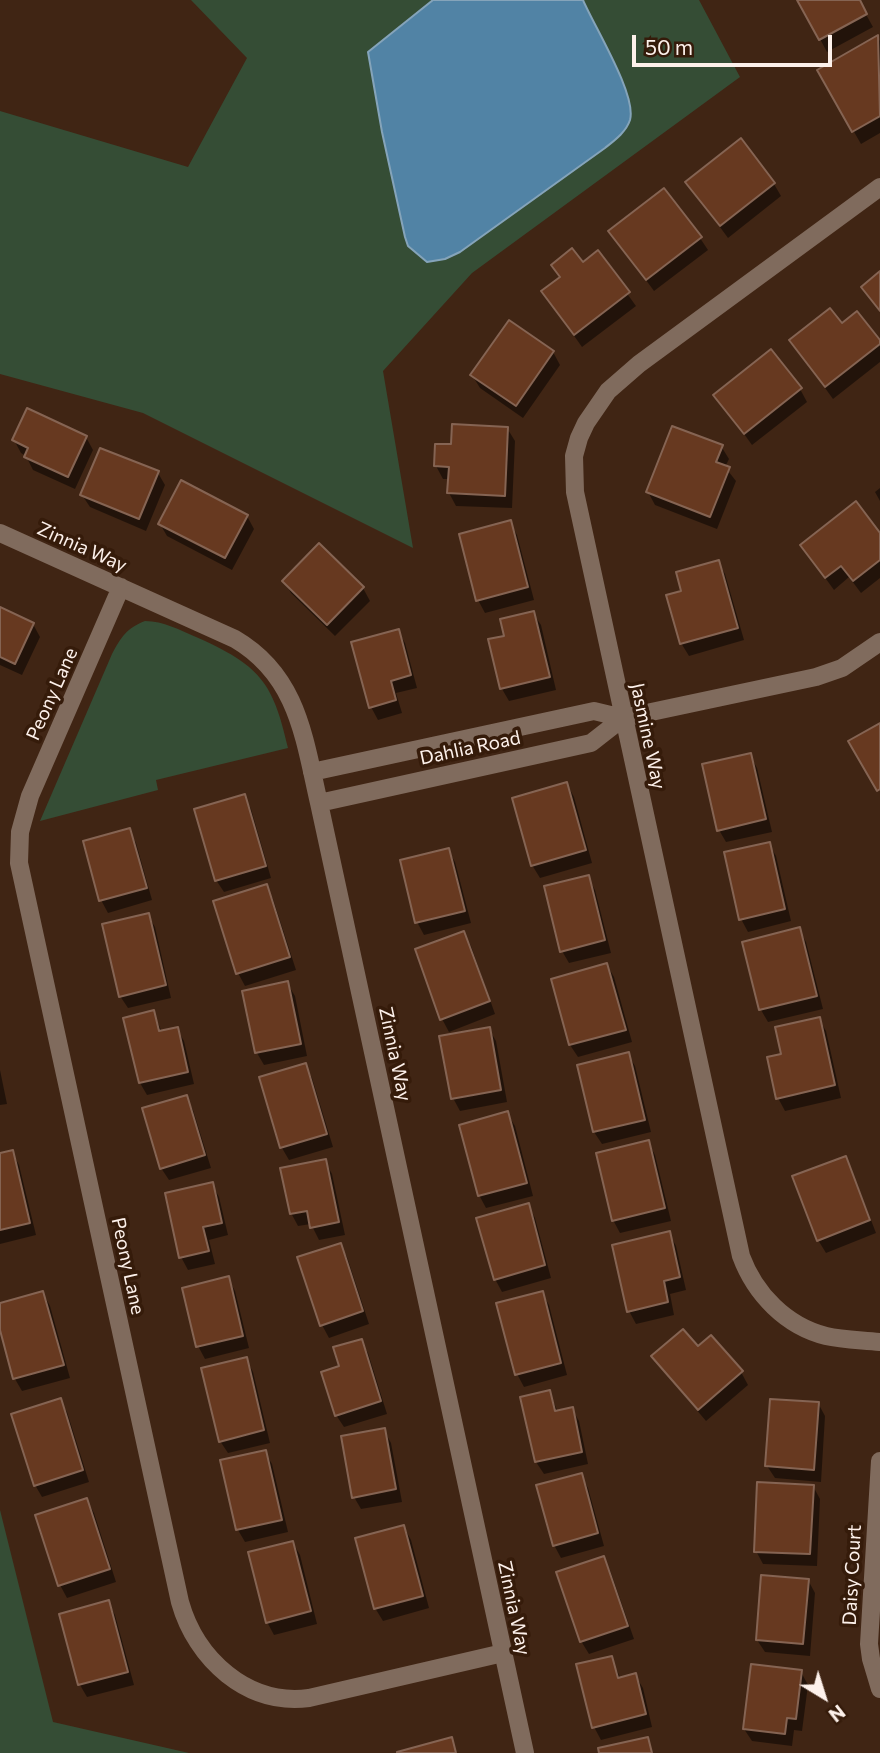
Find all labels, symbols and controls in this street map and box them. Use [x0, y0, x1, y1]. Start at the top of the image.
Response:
scale bar [635, 21, 834, 65]
text: 50 m [645, 34, 693, 59]
street label: Zinnia Way [34, 517, 130, 577]
street label: Peony Lane [21, 644, 83, 744]
street label: Jasmine Way [626, 681, 670, 791]
street label: Dahlia Road [418, 726, 522, 770]
street label: Zinnia Way [374, 1005, 416, 1103]
street label: Peony Lane [107, 1215, 149, 1317]
street label: Daisy Court [838, 1524, 866, 1626]
street label: Zinnia Way [493, 1559, 535, 1657]
north arrow [789, 1662, 859, 1732]
text: N [825, 1700, 850, 1727]

